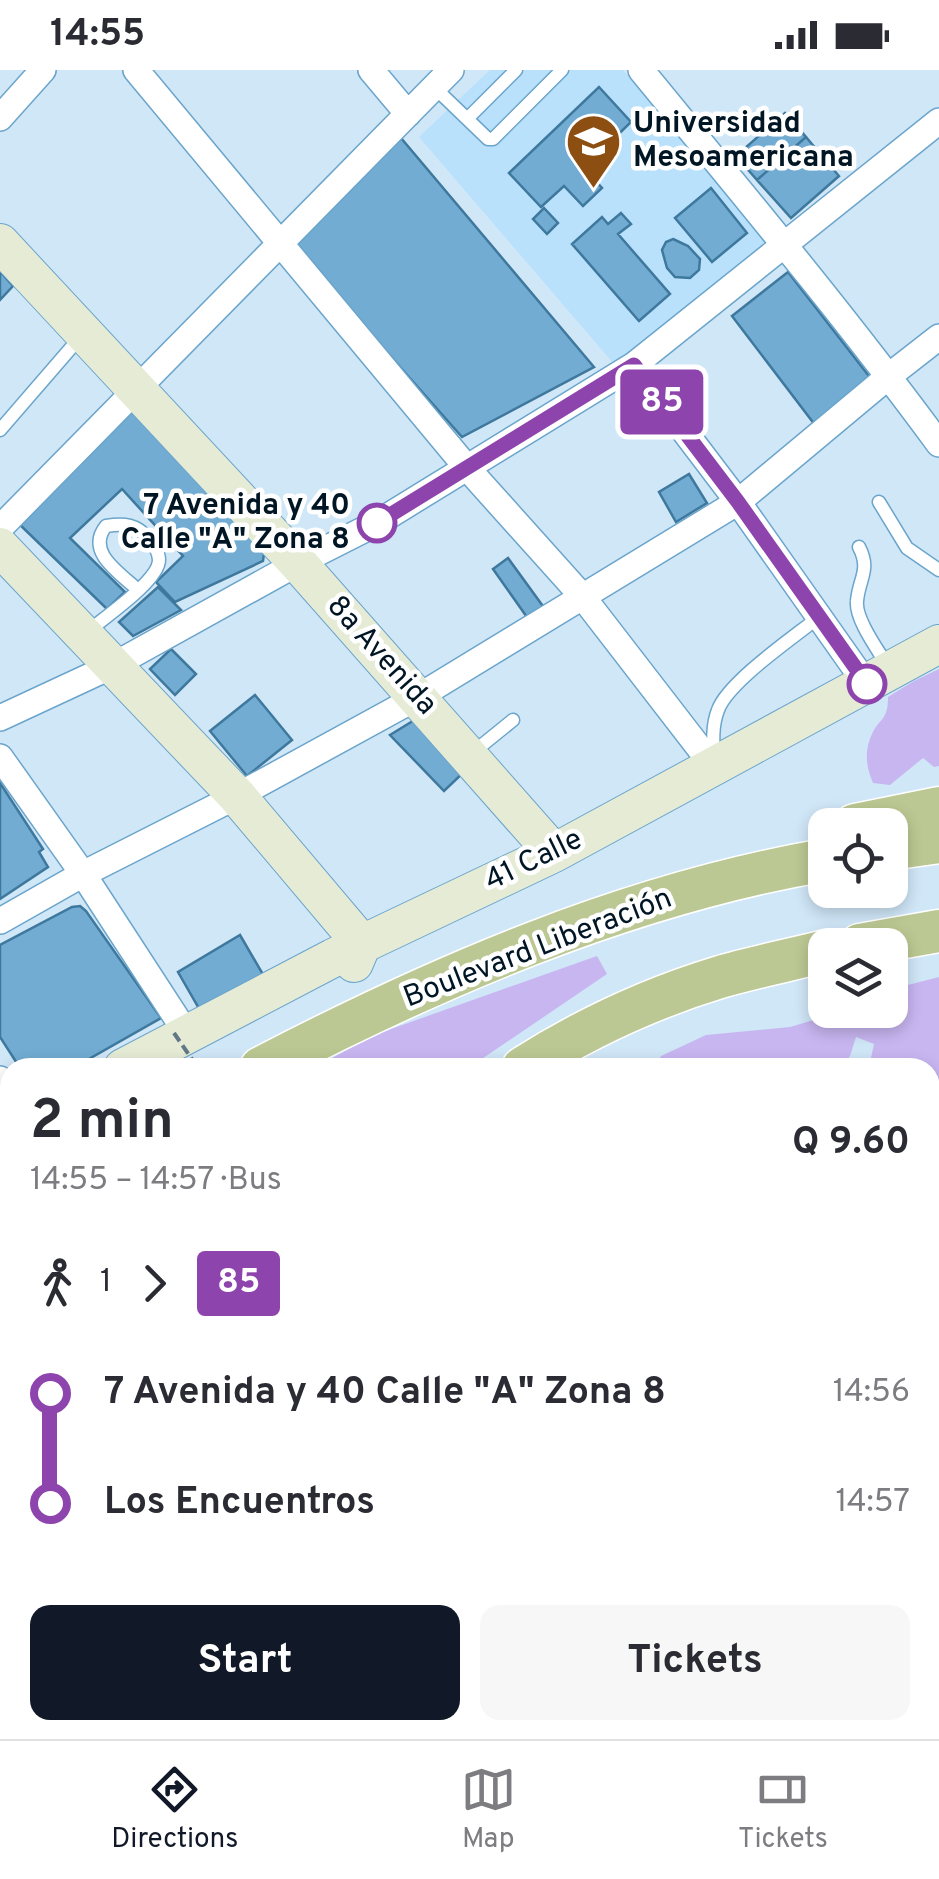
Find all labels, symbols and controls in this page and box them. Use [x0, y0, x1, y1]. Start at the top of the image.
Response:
text: 14:55 [50, 11, 145, 60]
place label: Universidad Mesoamericana [633, 106, 854, 177]
school or university icon: Universidad Mesoamericana [564, 111, 624, 190]
line badge: 85 [617, 370, 707, 434]
text: 85 [640, 380, 684, 424]
place label: 7 Avenida y 40 Calle "A" Zona 8 [121, 488, 350, 559]
marker: 7 Avenida y 40 Calle "A" Zona 8 [358, 504, 396, 542]
street label: 8a Avenida [318, 589, 444, 723]
unlabelled marker [848, 665, 886, 703]
map controls [808, 808, 908, 1028]
button: locate [808, 808, 908, 908]
street label: 41 Calle [479, 822, 589, 900]
street label: Boulevard Liberación [399, 881, 677, 1017]
button: layers [808, 928, 908, 1028]
text: 2 min [30, 1088, 174, 1158]
text: Q 9.60 [792, 1119, 910, 1168]
text: 14:55 – 14:57 · Bus [30, 1161, 282, 1201]
icon: walk [30, 1256, 85, 1311]
icon: forward [127, 1256, 182, 1311]
text: 85 [217, 1261, 260, 1305]
text: 1 [100, 1263, 112, 1303]
text: 7 Avenida y 40 Calle "A" Zona 8 [104, 1369, 666, 1418]
text: 14:56 [833, 1373, 910, 1413]
text: Los Encuentros [104, 1479, 375, 1528]
text: 14:57 [835, 1483, 910, 1523]
button: Start [30, 1605, 460, 1720]
button: Tickets [480, 1605, 910, 1720]
tab: Directions [111, 1762, 238, 1858]
tab: Map [461, 1762, 516, 1858]
tab: Tickets [738, 1762, 828, 1858]

